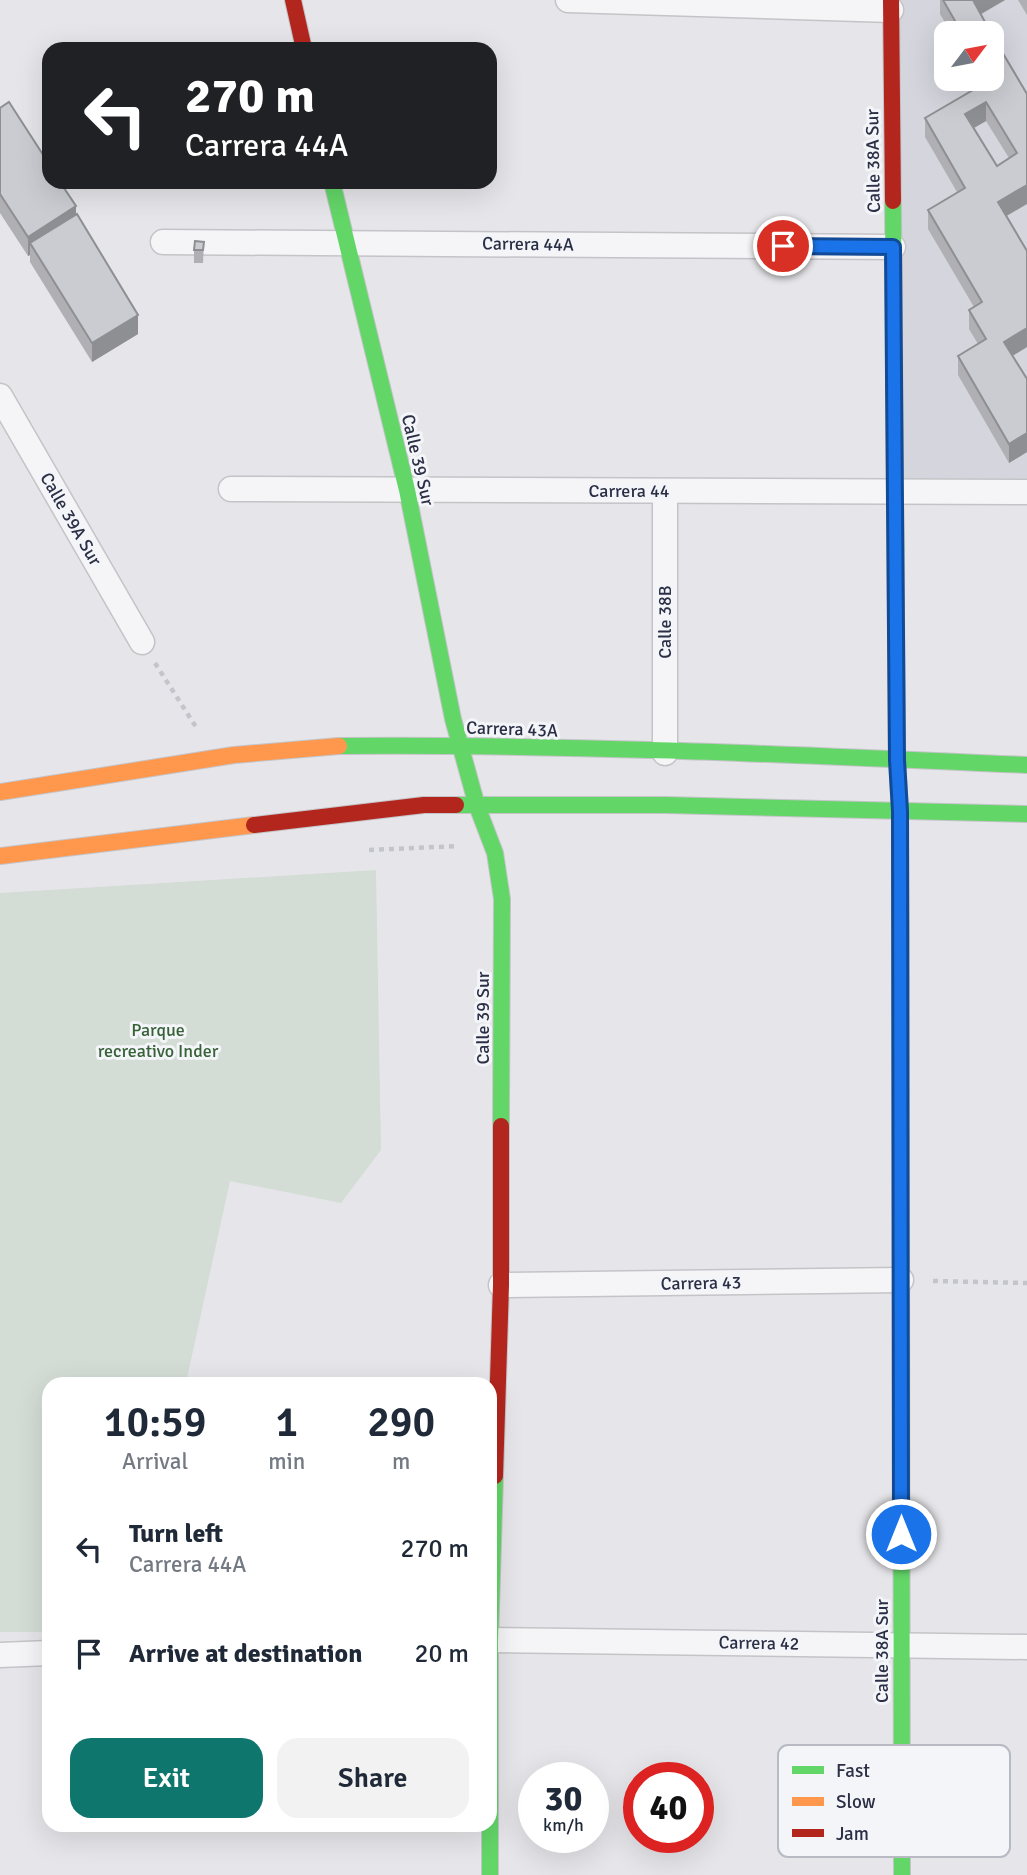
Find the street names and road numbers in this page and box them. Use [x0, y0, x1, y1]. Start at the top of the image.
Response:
street label: Calle 38A Sur [861, 108, 885, 213]
street label: Carrera 44A [482, 232, 574, 256]
street label: Calle 39 Sur [397, 412, 439, 508]
street label: Calle 39A Sur [35, 469, 107, 570]
street label: Carrera 44 [589, 480, 670, 502]
street label: Calle 38B [654, 585, 676, 659]
street label: Carrera 43A [466, 716, 558, 742]
street label: Calle 39 Sur [472, 971, 494, 1064]
street label: Carrera 43 [660, 1271, 742, 1295]
street label: Calle 38A Sur [871, 1599, 893, 1703]
street label: Carrera 42 [718, 1631, 800, 1655]

